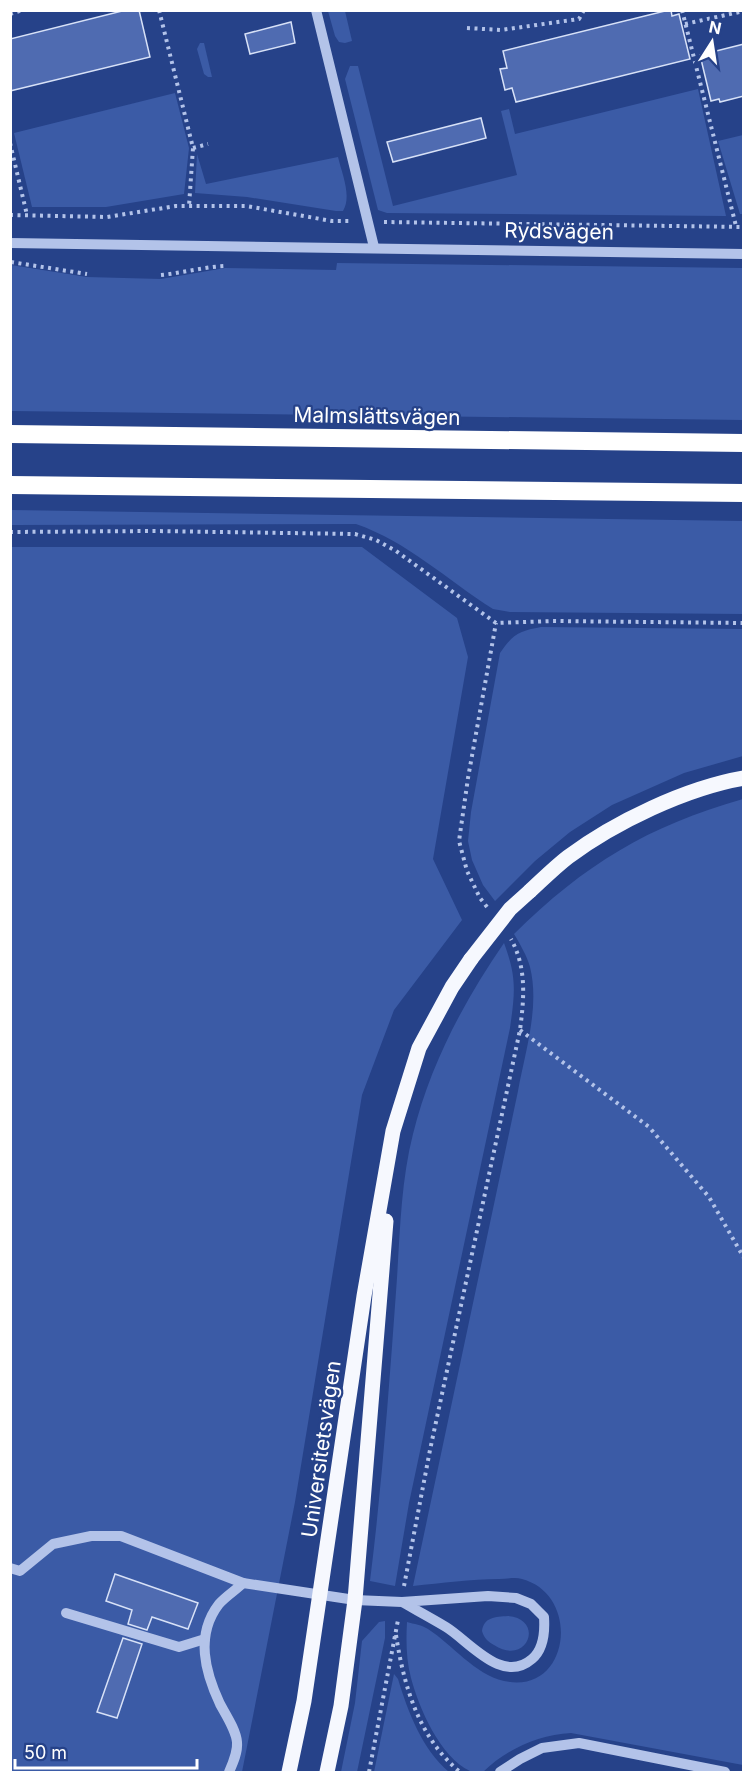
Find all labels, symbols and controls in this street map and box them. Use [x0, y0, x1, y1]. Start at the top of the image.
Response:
north arrow [682, 12, 742, 72]
text: N [707, 16, 723, 38]
street label: Rydsvägen [504, 218, 614, 244]
street label: Malmslättsvägen [293, 402, 461, 430]
street label: Universitetsvägen [296, 1359, 346, 1539]
scale bar [15, 1732, 196, 1770]
text: 50 m [24, 1742, 67, 1763]

